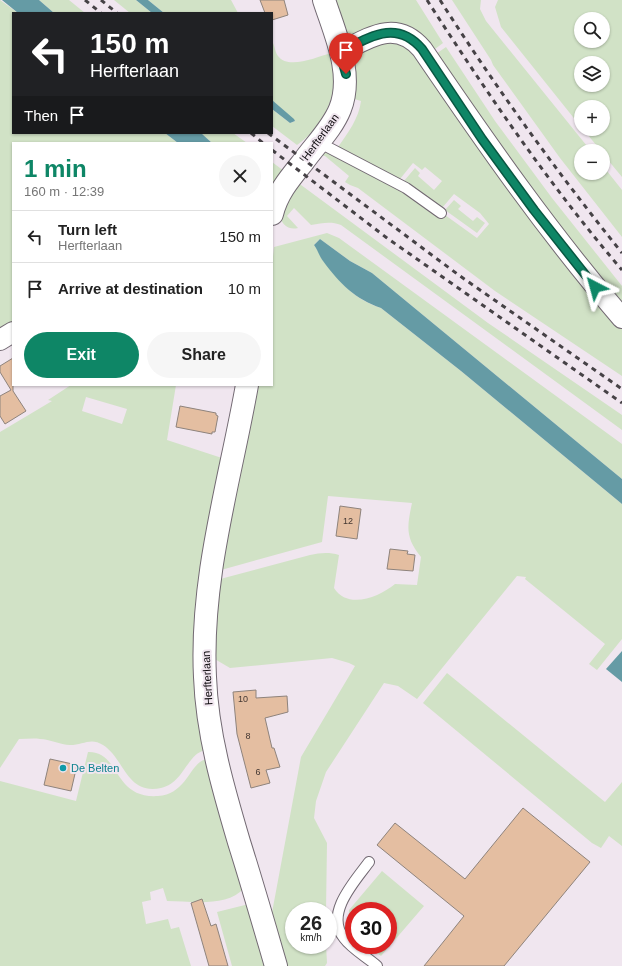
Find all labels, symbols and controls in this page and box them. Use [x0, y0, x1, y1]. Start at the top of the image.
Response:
map controls [574, 12, 610, 180]
button: search [574, 12, 610, 48]
icon: left [24, 28, 76, 80]
text: 150 m [90, 28, 169, 59]
pin [329, 33, 363, 74]
icon: arrive [335, 39, 357, 61]
button: layers [574, 56, 610, 92]
text: Herfterlaan [90, 61, 179, 81]
button: + [574, 100, 610, 136]
icon: arrive [66, 104, 88, 126]
text: Then [24, 107, 58, 124]
street label: Herfterlaan [299, 111, 341, 163]
button: − [574, 144, 610, 180]
text: 1 min [24, 155, 87, 182]
button: close [219, 155, 261, 197]
text: 160 m · 12:39 [24, 184, 104, 199]
text: Turn left [58, 221, 117, 238]
icon: left [24, 226, 46, 248]
text: 150 m [219, 228, 261, 245]
text: Herfterlaan [58, 238, 122, 253]
position arrow [574, 266, 616, 308]
icon: arrive [24, 278, 46, 300]
text: Arrive at destination [58, 280, 203, 297]
text: 10 m [228, 280, 261, 297]
button: Exit [24, 332, 139, 378]
button: Share [147, 332, 261, 378]
house number: 12 [343, 516, 353, 526]
street label: Herfterlaan [200, 651, 214, 705]
house number: 10 [238, 694, 248, 704]
house number: 8 [245, 731, 251, 741]
place label: De Belten [71, 762, 119, 774]
marker: De Belten [58, 763, 68, 773]
house number: 6 [255, 767, 261, 777]
speed limit sign: 30 [345, 902, 397, 954]
text: 26 [300, 912, 322, 934]
text: km/h [300, 932, 322, 943]

